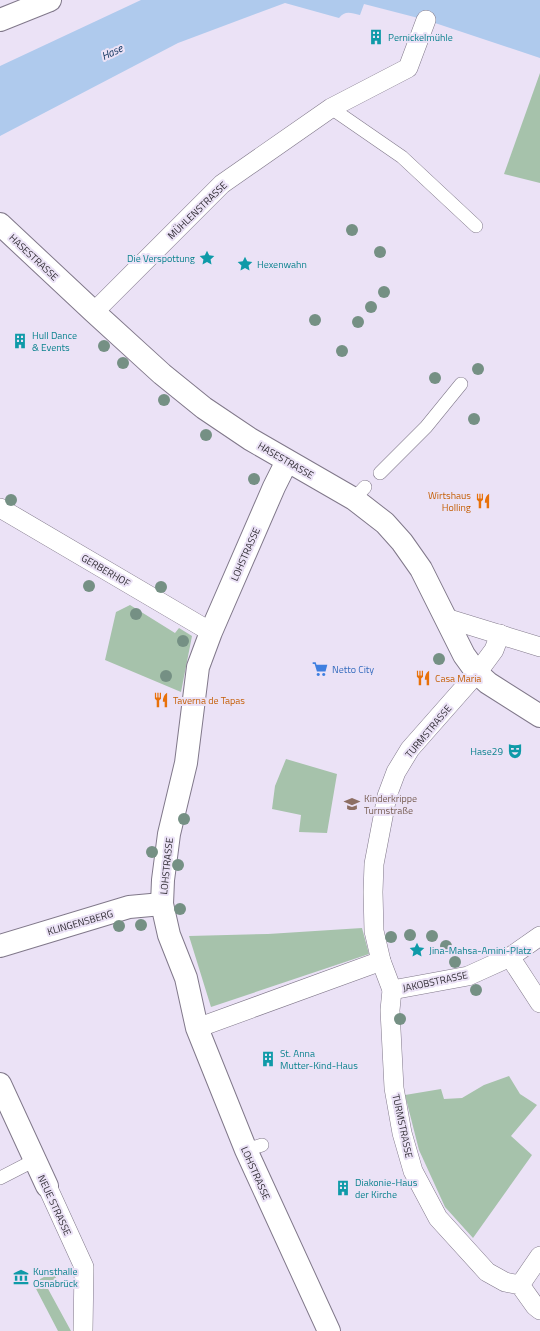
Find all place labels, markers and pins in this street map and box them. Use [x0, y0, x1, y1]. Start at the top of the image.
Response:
building icon: Pernickelmühle [367, 28, 385, 46]
place label: Pernickelmühle [388, 30, 453, 45]
place icon: Die Verspottung [198, 249, 216, 267]
place label: Die Verspottung [127, 251, 195, 266]
place icon: Hexenwahn [236, 255, 254, 273]
place label: Hexenwahn [257, 257, 307, 272]
place label: Hull Dance & Events [32, 328, 77, 355]
building icon: Hull Dance & Events [11, 332, 29, 350]
place label: Wirtshaus Holling [428, 488, 471, 515]
restaurant icon: Wirtshaus Holling [474, 492, 492, 510]
supermarket icon: Netto City [311, 660, 329, 678]
place label: Netto City [332, 662, 374, 677]
restaurant icon: Casa Maria [414, 669, 432, 687]
place label: Casa Maria [435, 671, 481, 686]
restaurant icon: Taverna de Tapas [152, 691, 170, 709]
place label: Taverna de Tapas [173, 693, 245, 708]
theatre icon: Hase29 [506, 742, 524, 760]
place label: Hase29 [470, 744, 503, 759]
place label: Kinderkrippe Turmstraße [364, 791, 417, 818]
school or university icon: Kinderkrippe Turmstraße [343, 795, 361, 813]
place icon: Jina-Mahsa-Amini-Platz [408, 941, 426, 959]
place label: Jina-Mahsa-Amini-Platz [429, 943, 532, 958]
place label: St. Anna Mutter-Kind-Haus [280, 1046, 358, 1073]
building icon: St. Anna Mutter-Kind-Haus [259, 1050, 277, 1068]
place label: Diakonie-Haus der Kirche [355, 1175, 418, 1202]
building icon: Diakonie-Haus der Kirche [334, 1179, 352, 1197]
place label: Kunsthalle Osnabrück [33, 1264, 78, 1291]
museum icon: Kunsthalle Osnabrück [12, 1268, 30, 1286]

